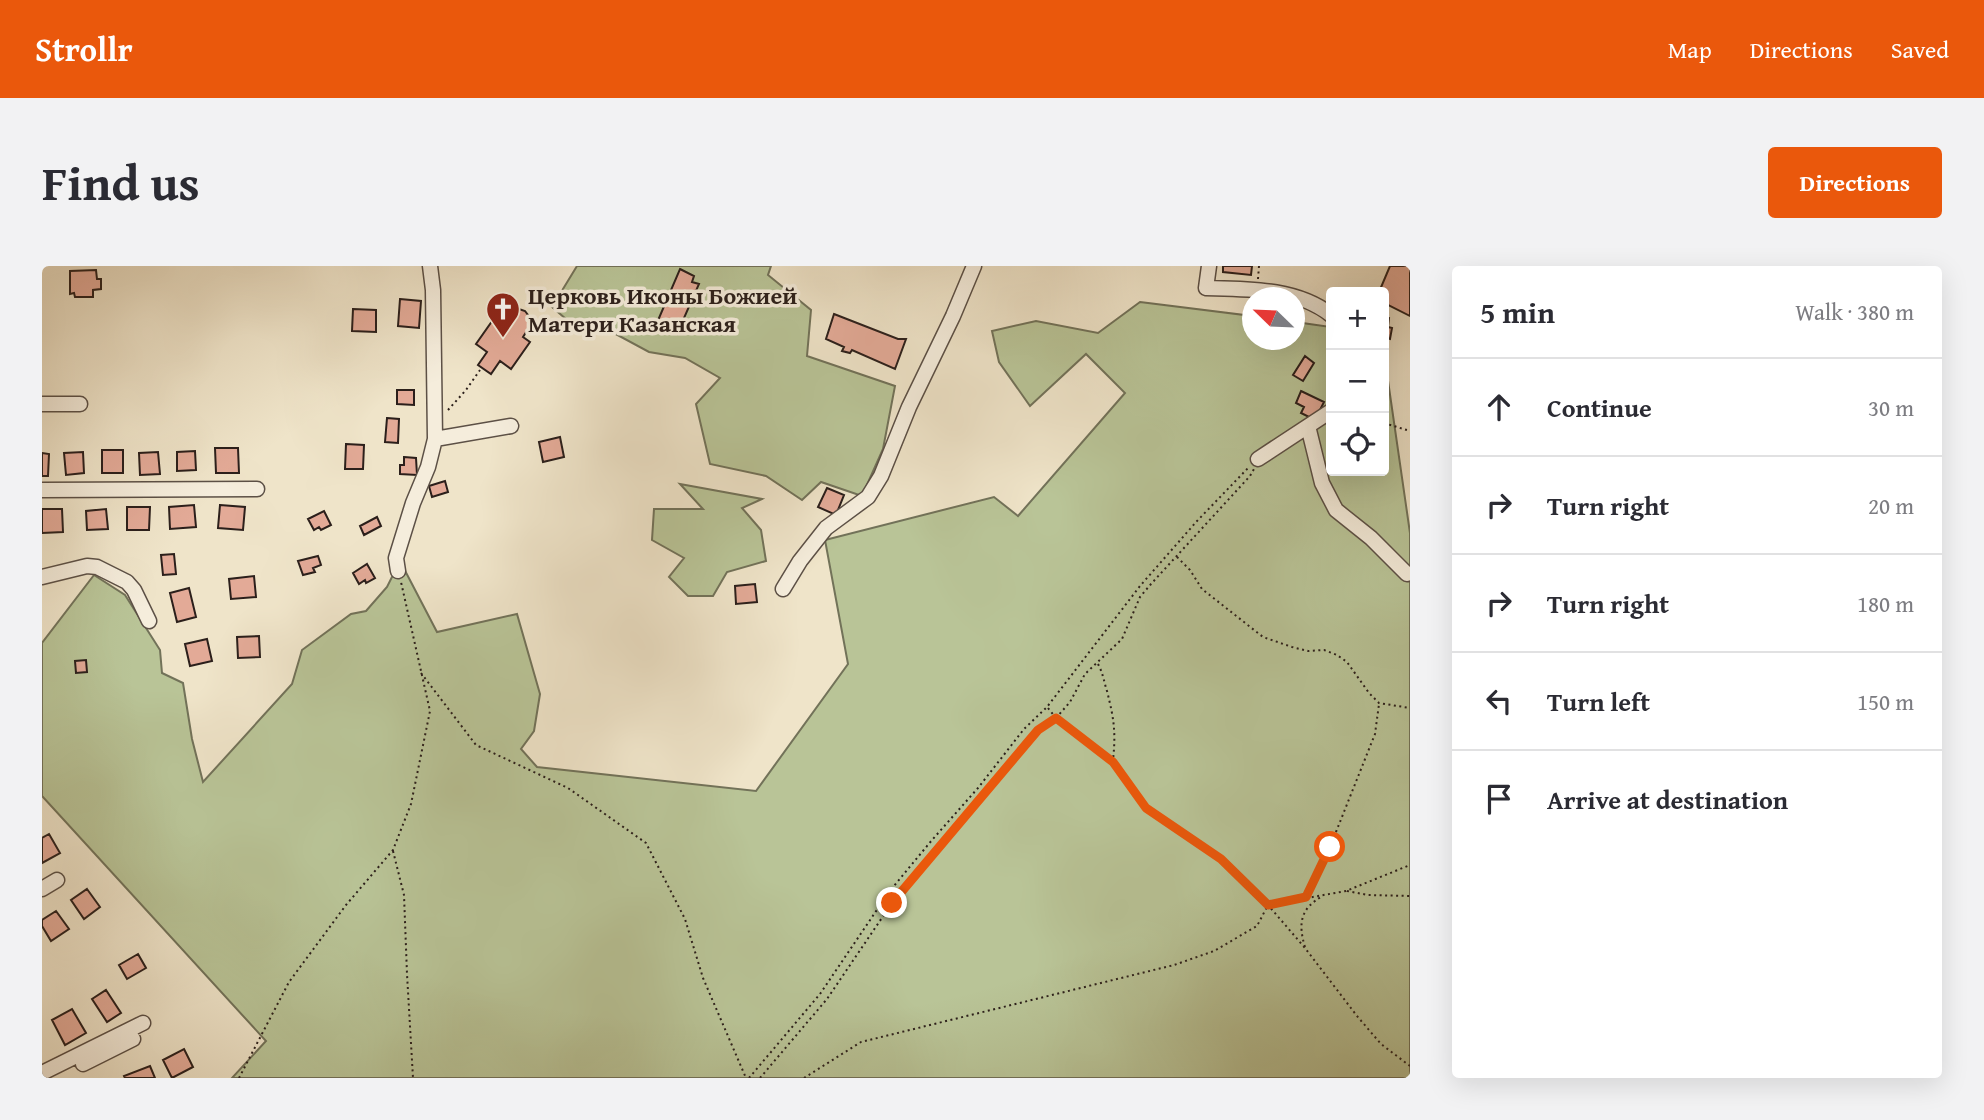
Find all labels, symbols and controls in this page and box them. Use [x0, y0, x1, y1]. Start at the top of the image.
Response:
text: Strollr [35, 25, 133, 73]
text: Map [1668, 32, 1712, 67]
text: Directions [1750, 32, 1853, 67]
text: Saved [1891, 32, 1949, 67]
text: Find us [42, 146, 200, 218]
button: Directions [1768, 147, 1942, 218]
place label: Церковь Иконы Божией Матери Казанская [528, 278, 797, 341]
north arrow [1242, 287, 1305, 350]
map controls [1326, 287, 1389, 476]
button: + [1326, 287, 1389, 350]
church icon: Церковь Иконы Божией Матери Казанская [484, 290, 522, 339]
text: 5 min [1480, 290, 1555, 334]
text: Walk · 380 m [1795, 295, 1914, 328]
button: − [1326, 350, 1389, 413]
icon: ahead [1480, 388, 1518, 426]
text: Continue [1547, 388, 1652, 427]
text: 30 m [1868, 391, 1914, 424]
button: locate [1326, 413, 1389, 476]
icon: right [1480, 486, 1518, 524]
text: Turn right [1547, 486, 1669, 525]
text: 20 m [1868, 489, 1914, 522]
icon: right [1480, 584, 1518, 622]
text: Turn right [1547, 584, 1669, 623]
text: 180 m [1857, 587, 1914, 620]
icon: left [1480, 682, 1518, 720]
text: Turn left [1547, 682, 1650, 721]
text: 150 m [1857, 685, 1914, 718]
icon: arrive [1480, 780, 1518, 818]
text: Arrive at destination [1547, 780, 1788, 819]
route start [1314, 831, 1345, 862]
route end [876, 887, 907, 918]

